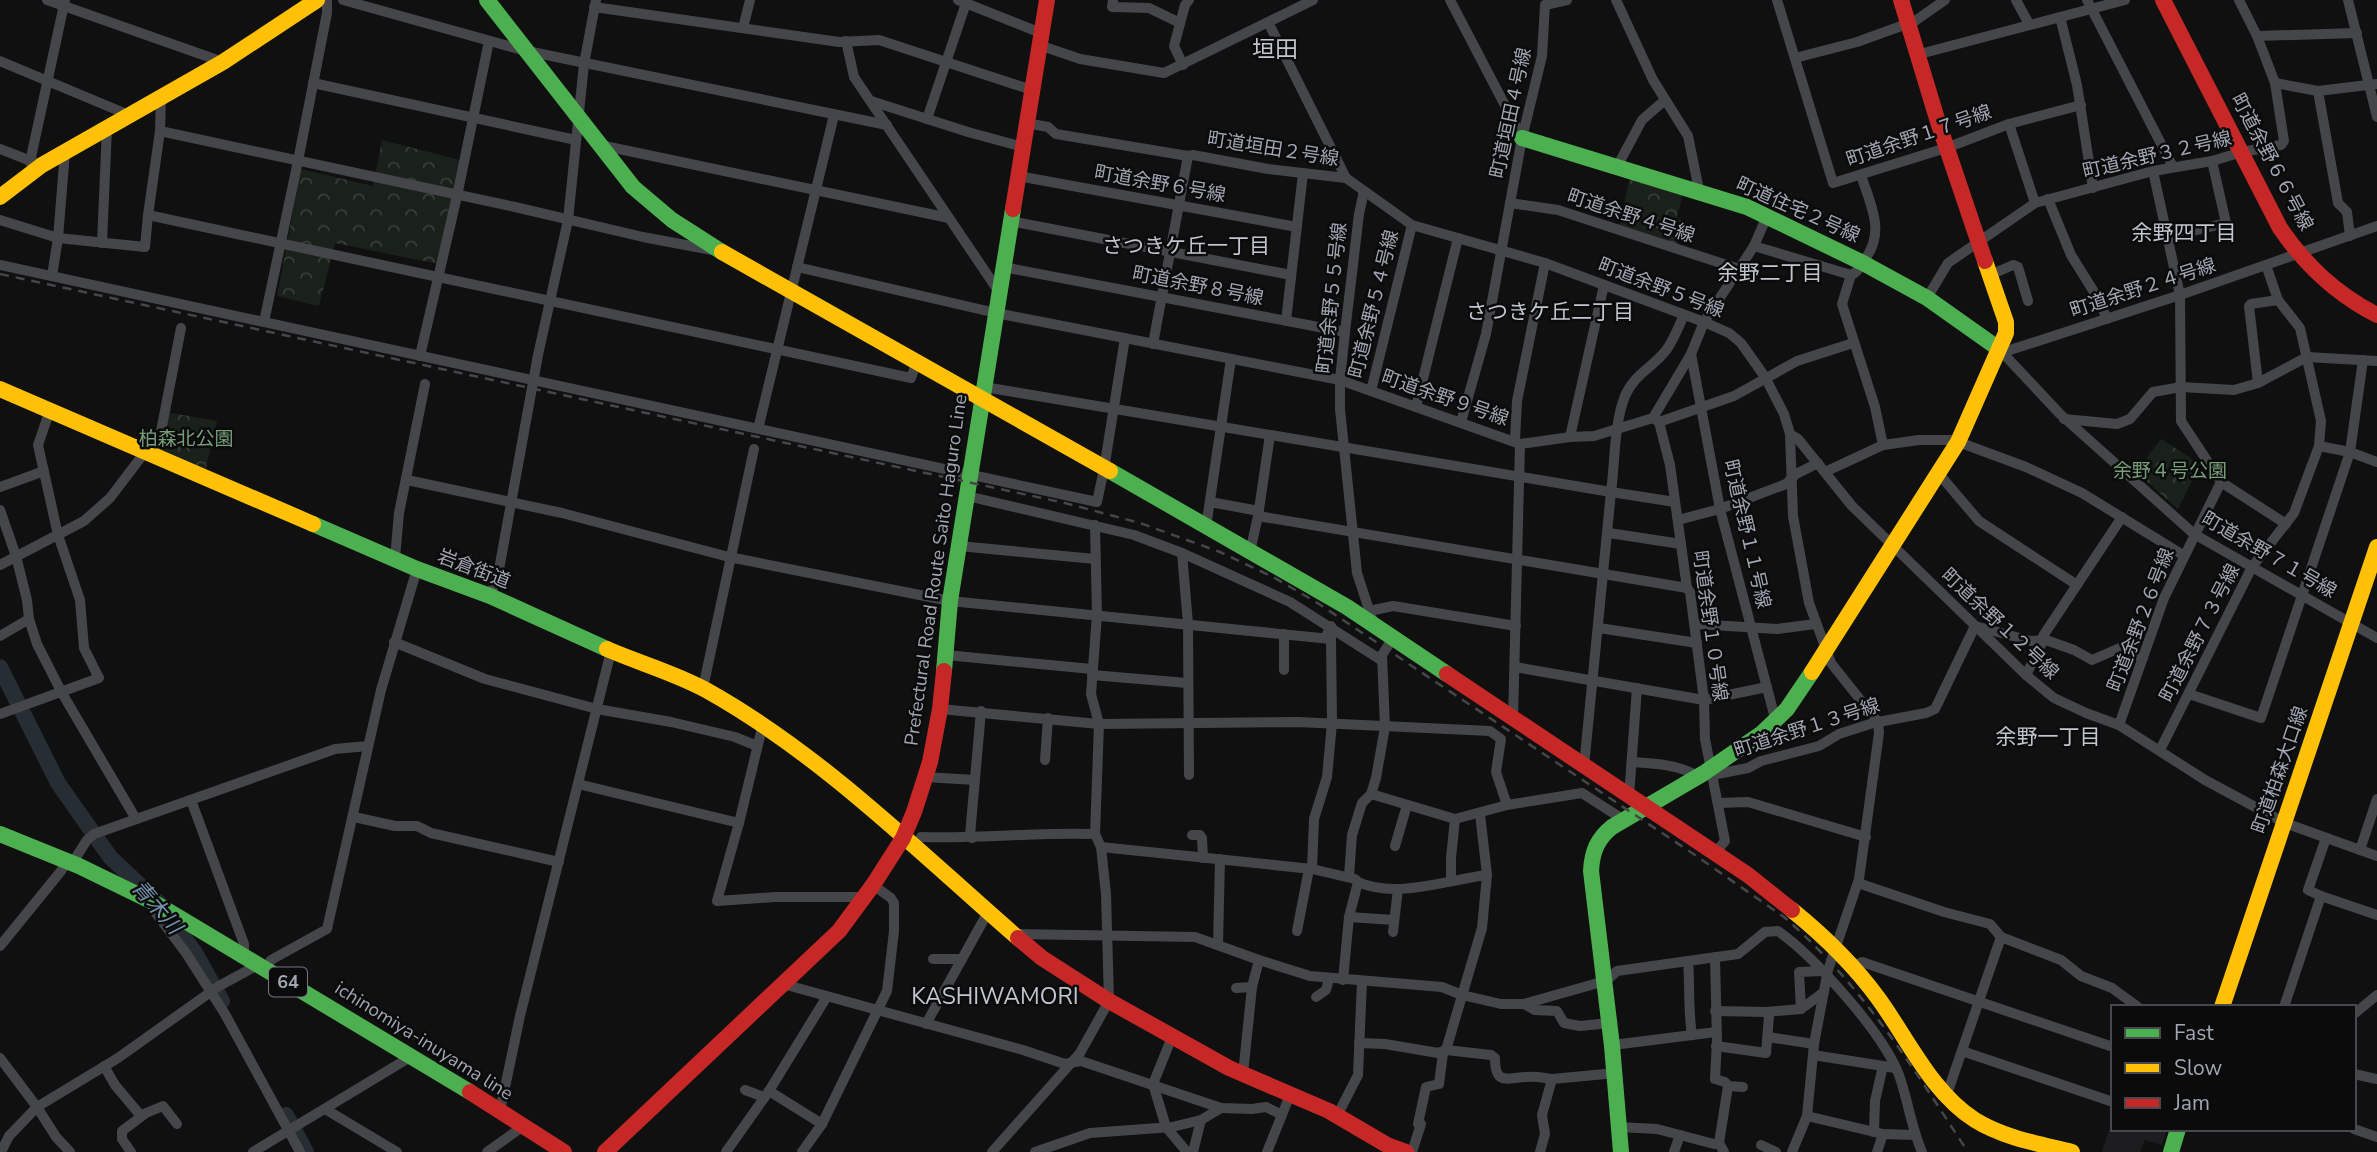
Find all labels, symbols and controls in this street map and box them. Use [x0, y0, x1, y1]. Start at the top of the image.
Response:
district label: 垣田 [1252, 34, 1298, 65]
street label: 町道垣田４号線 [1484, 45, 1538, 181]
street label: 町道余野６６号線 [2225, 89, 2319, 235]
street label: 町道余野１７号線 [1843, 99, 1995, 173]
street label: 町道余野３２号線 [2080, 125, 2234, 185]
street label: 町道垣田２号線 [1205, 126, 1341, 172]
street label: 町道余野６号線 [1092, 160, 1228, 208]
street label: 町道住宅２号線 [1732, 171, 1864, 249]
street label: 町道余野４号線 [1564, 183, 1698, 249]
district label: 余野四丁目 [2132, 219, 2237, 247]
street label: 町道余野５５号線 [1311, 221, 1353, 375]
street label: 町道余野５４号線 [1343, 227, 1405, 381]
district label: さつきケ丘一丁目 [1102, 232, 1270, 260]
street label: 町道余野５号線 [1594, 252, 1728, 324]
street label: 町道余野２４号線 [2067, 252, 2219, 324]
district label: 余野二丁目 [1718, 259, 1823, 287]
street label: 町道余野８号線 [1130, 261, 1266, 311]
district label: さつきケ丘二丁目 [1466, 298, 1634, 326]
street label: 町道余野９号線 [1378, 364, 1512, 432]
street label: Prefectural Road Route Saito Haguro Line [898, 393, 974, 747]
park label: 柏森北公園 [138, 426, 234, 452]
street label: 町道余野１１号線 [1717, 457, 1777, 611]
park label: 余野４号公園 [2113, 458, 2227, 484]
street label: 町道余野７１号線 [2197, 506, 2341, 604]
street label: 岩倉街道 [434, 543, 514, 595]
street label: 町道余野２６号線 [2102, 544, 2180, 696]
street label: 町道余野１０号線 [1687, 549, 1733, 703]
street label: 町道余野７３号線 [2154, 559, 2246, 707]
street label: 町道余野１２号線 [1936, 563, 2064, 685]
street label: 町道余野１３号線 [1731, 692, 1883, 764]
street label: 町道柏森大口線 [2246, 703, 2314, 837]
district label: 余野一丁目 [1996, 723, 2101, 751]
water label: 青木川 [126, 874, 190, 941]
road number: 64 [269, 967, 307, 996]
street label: ichinomiya-inuyama line [330, 975, 518, 1107]
district label: KASHIWAMORI [911, 981, 1079, 1012]
legend [2111, 1005, 2356, 1131]
text: Fast [2174, 1019, 2214, 1047]
text: Slow [2174, 1054, 2223, 1082]
text: Jam [2173, 1089, 2210, 1117]

